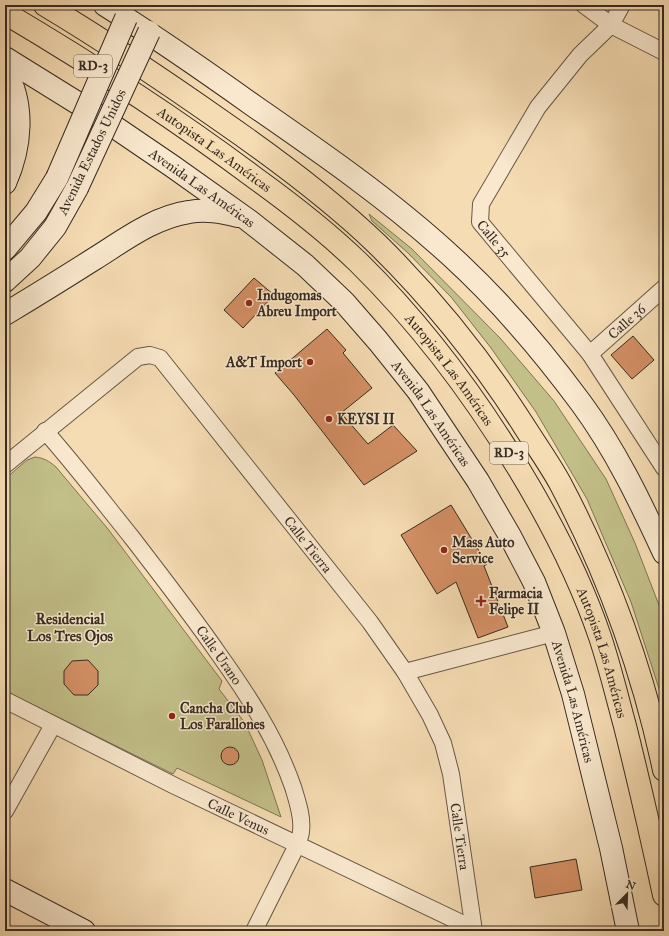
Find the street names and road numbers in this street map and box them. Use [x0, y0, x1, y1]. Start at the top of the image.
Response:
road number: RD-3 [74, 55, 112, 77]
street label: Avenida Estados Unidos [54, 86, 130, 219]
street label: Autopista Las Américas [153, 102, 275, 196]
street label: Avenida Las Américas [145, 144, 259, 231]
street label: Calle 35 [473, 216, 515, 261]
street label: Calle 36 [604, 300, 649, 343]
street label: Autopista Las Américas [401, 309, 497, 429]
street label: Avenida Las Américas [387, 356, 474, 470]
road number: RD-3 [490, 442, 528, 464]
street label: Calle Tierra [281, 513, 336, 576]
street label: Autopista Las Américas [573, 584, 631, 720]
street label: Calle Urano [193, 622, 246, 688]
street label: Avenida Las Américas [548, 637, 598, 764]
street label: Calle Venus [205, 794, 272, 838]
street label: Calle Tierra [447, 802, 473, 871]

